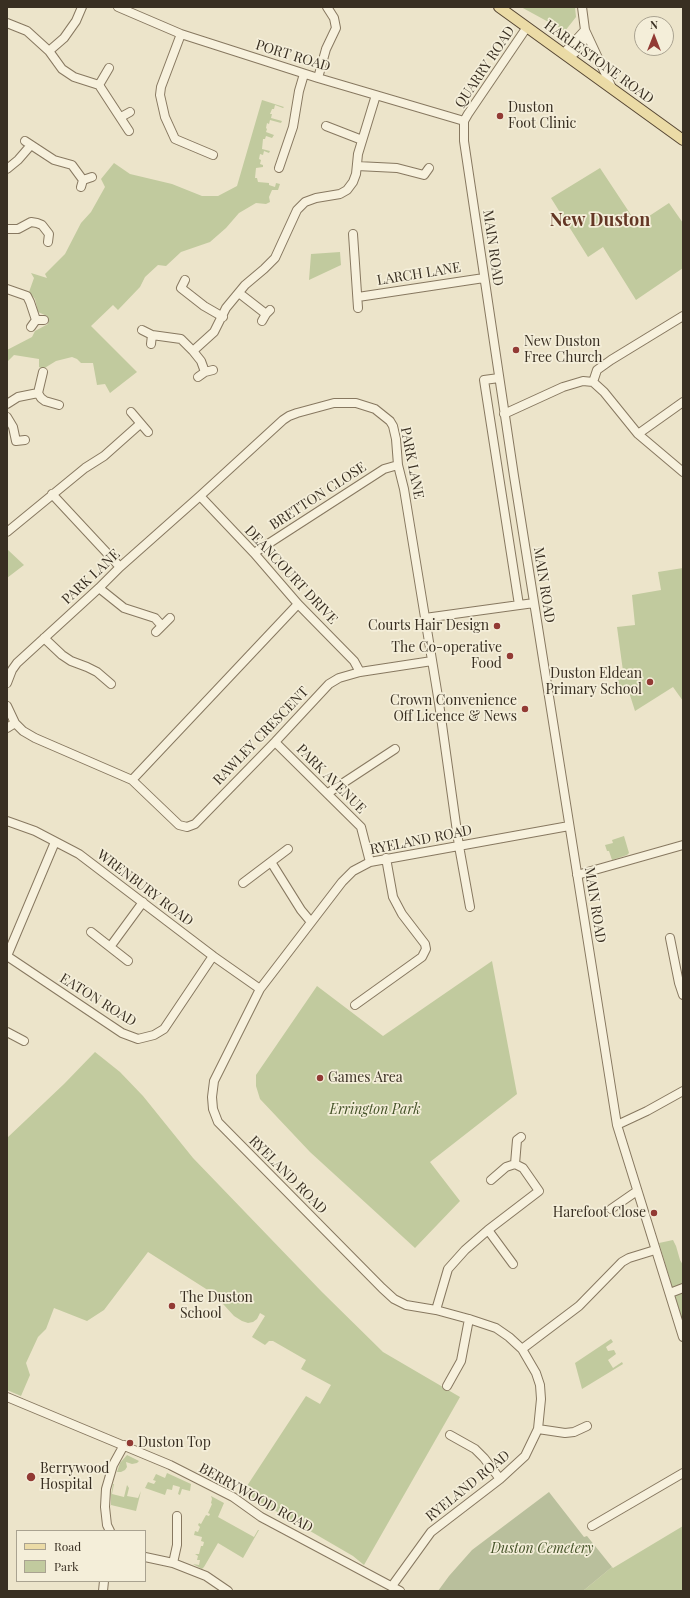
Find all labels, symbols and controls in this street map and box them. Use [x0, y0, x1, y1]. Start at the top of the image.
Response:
north arrow [634, 16, 674, 56]
street label: HARLESTONE ROAD [541, 17, 657, 107]
street label: QUARRY ROAD [451, 23, 519, 111]
street label: PORT ROAD [253, 37, 333, 75]
place label: Duston Foot Clinic [508, 100, 576, 132]
marker: Duston Foot Clinic [495, 111, 505, 121]
street label: MAIN ROAD [479, 209, 507, 287]
district label: New Duston [550, 209, 650, 231]
street label: LARCH LANE [376, 259, 462, 289]
place label: New Duston Free Church [524, 334, 603, 366]
marker: New Duston Free Church [511, 345, 521, 355]
street label: PARK LANE [397, 426, 427, 500]
street label: BRETTON CLOSE [267, 459, 369, 533]
street label: DEANCOURT DRIVE [241, 522, 341, 628]
street label: PARK LANE [59, 546, 123, 608]
street label: MAIN ROAD [530, 546, 558, 624]
place label: Courts Hair Design [368, 618, 489, 634]
marker: Courts Hair Design [492, 621, 502, 631]
place label: The Co-operative Food [391, 640, 502, 672]
marker: The Co-operative Food [505, 651, 515, 661]
place label: Duston Eldean Primary School [545, 666, 642, 698]
marker: Duston Eldean Primary School [645, 677, 655, 687]
street label: RAWLEY CRESCENT [210, 683, 312, 789]
place label: Crown Convenience Off Licence & News [390, 693, 517, 726]
marker: Crown Convenience Off Licence & News [520, 704, 530, 714]
street label: PARK AVENUE [293, 741, 369, 817]
street label: RYELAND ROAD [369, 822, 473, 858]
street label: WRENBURY ROAD [93, 846, 197, 930]
street label: MAIN ROAD [581, 866, 609, 944]
street label: EATON ROAD [57, 970, 139, 1030]
place label: Games Area [328, 1070, 403, 1086]
marker: Games Area [315, 1073, 325, 1083]
park label: Errington Park [330, 1102, 420, 1118]
street label: RYELAND ROAD [246, 1133, 330, 1217]
place label: Harefoot Close [553, 1205, 646, 1221]
marker: Harefoot Close [649, 1208, 659, 1218]
place label: The Duston School [180, 1290, 253, 1322]
marker: The Duston School [167, 1301, 177, 1311]
place label: Duston Top [138, 1435, 211, 1451]
marker: Duston Top [125, 1438, 135, 1448]
street label: RYELAND ROAD [423, 1447, 513, 1525]
street label: BERRYWOOD ROAD [196, 1460, 316, 1536]
place label: Berrywood Hospital [40, 1461, 109, 1494]
marker: Berrywood Hospital [25, 1471, 37, 1483]
legend [16, 1530, 146, 1582]
text: Road [54, 1538, 81, 1554]
park label: Duston Cemetery [491, 1541, 593, 1557]
text: Park [54, 1558, 79, 1574]

